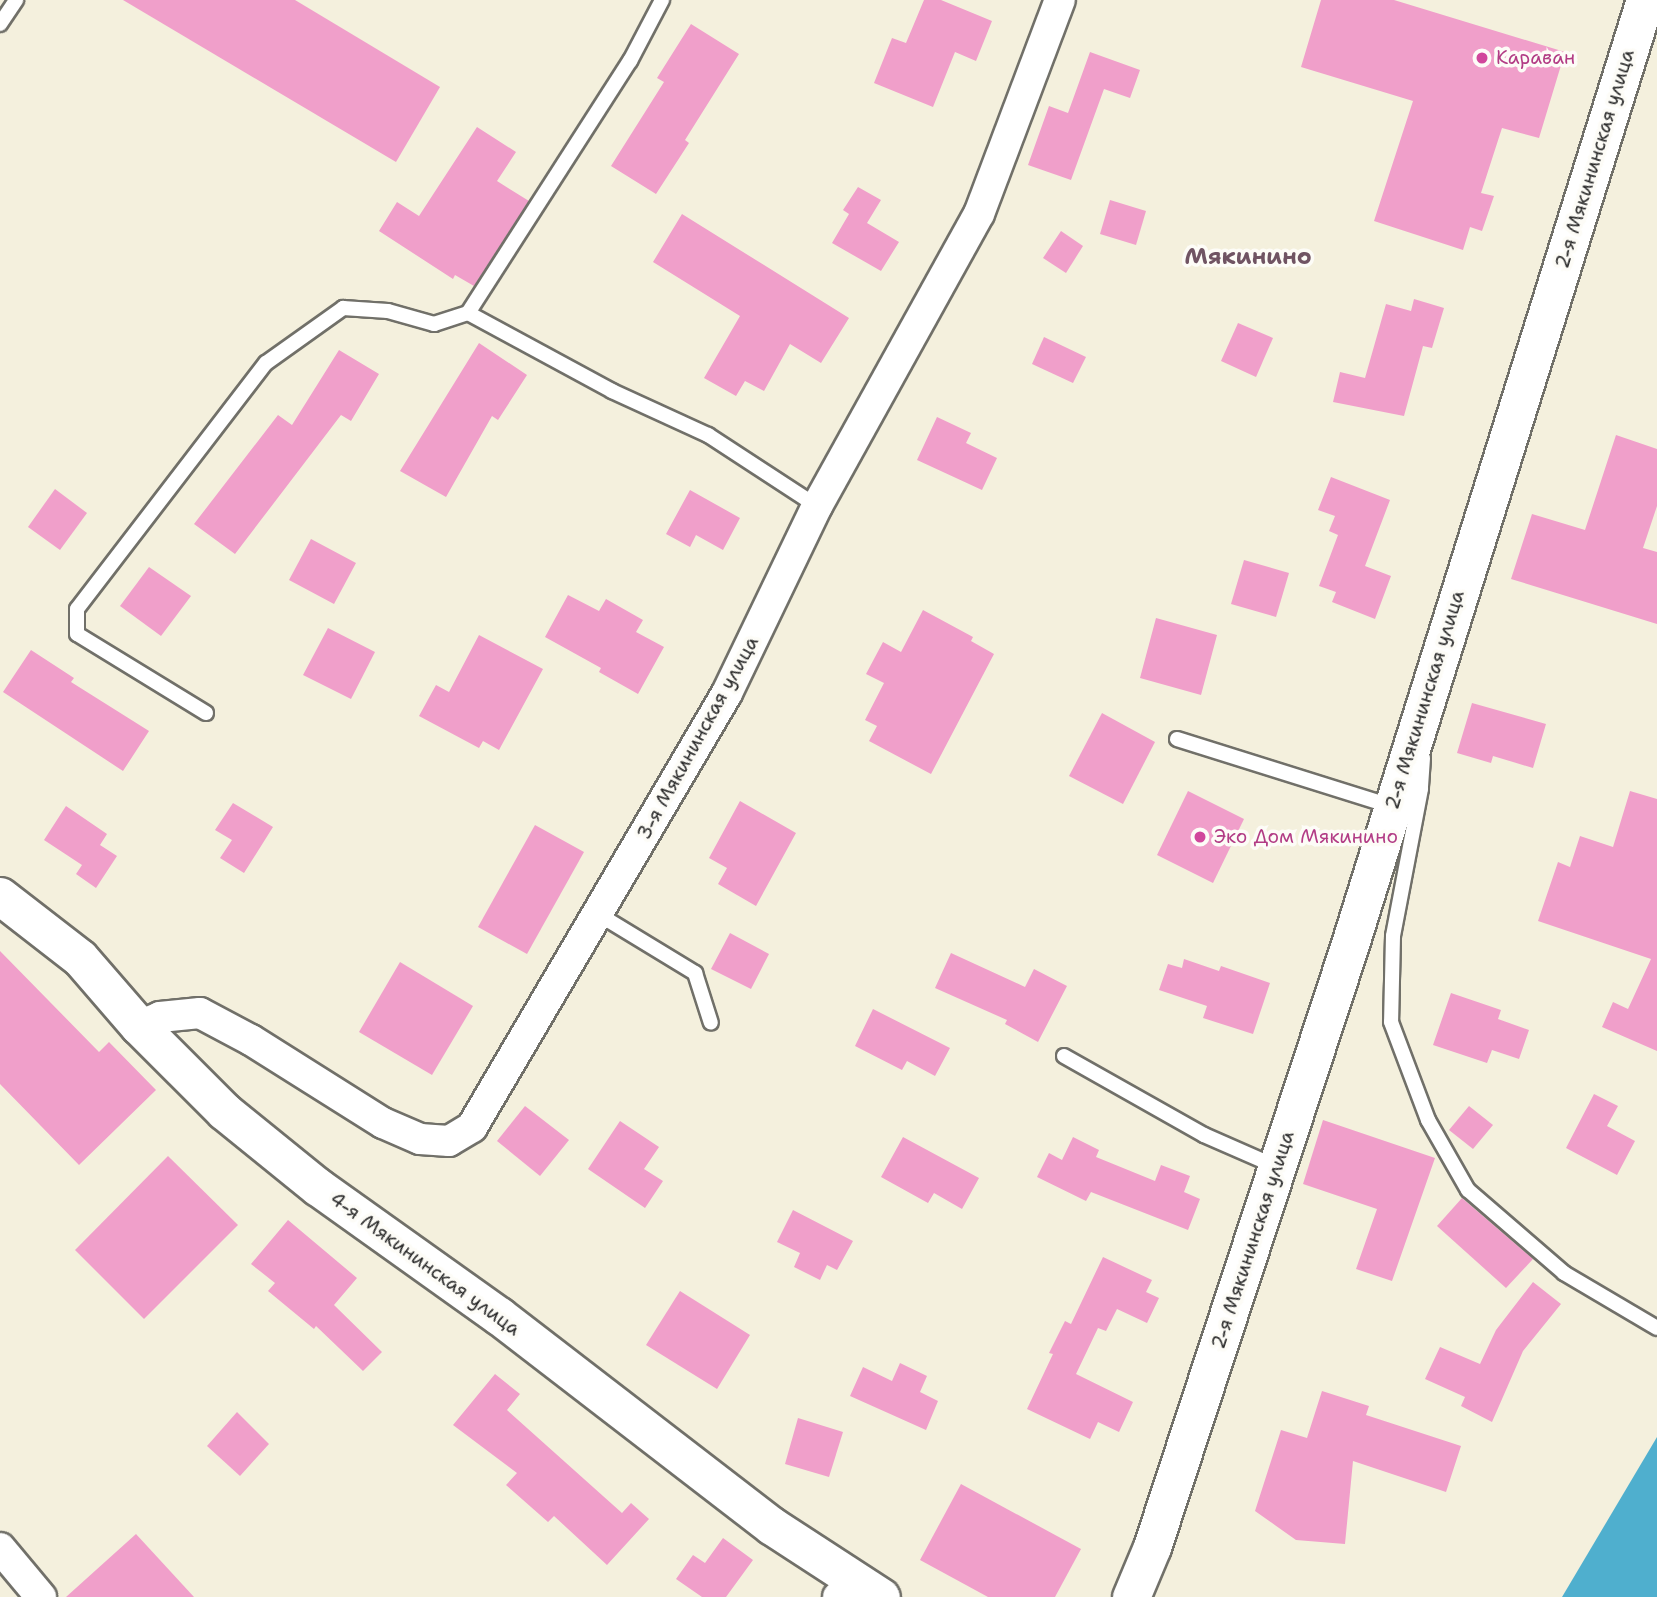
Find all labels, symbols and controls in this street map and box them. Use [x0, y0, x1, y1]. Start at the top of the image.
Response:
place label: Караван [1496, 47, 1575, 69]
street label: 2-я Мякининская улица [1551, 47, 1639, 271]
marker: Караван [1474, 50, 1490, 66]
district label: Мякинино [1184, 242, 1312, 270]
street label: 2-я Мякининская улица [1381, 588, 1469, 812]
street label: 3-я Мякининская улица [633, 632, 763, 844]
place label: Эко Дом Мякинино [1214, 826, 1398, 848]
marker: Эко Дом Мякинино [1192, 829, 1208, 845]
street label: 2-я Мякининская улица [1207, 1128, 1299, 1352]
street label: 4-я Мякининская улица [326, 1187, 524, 1341]

